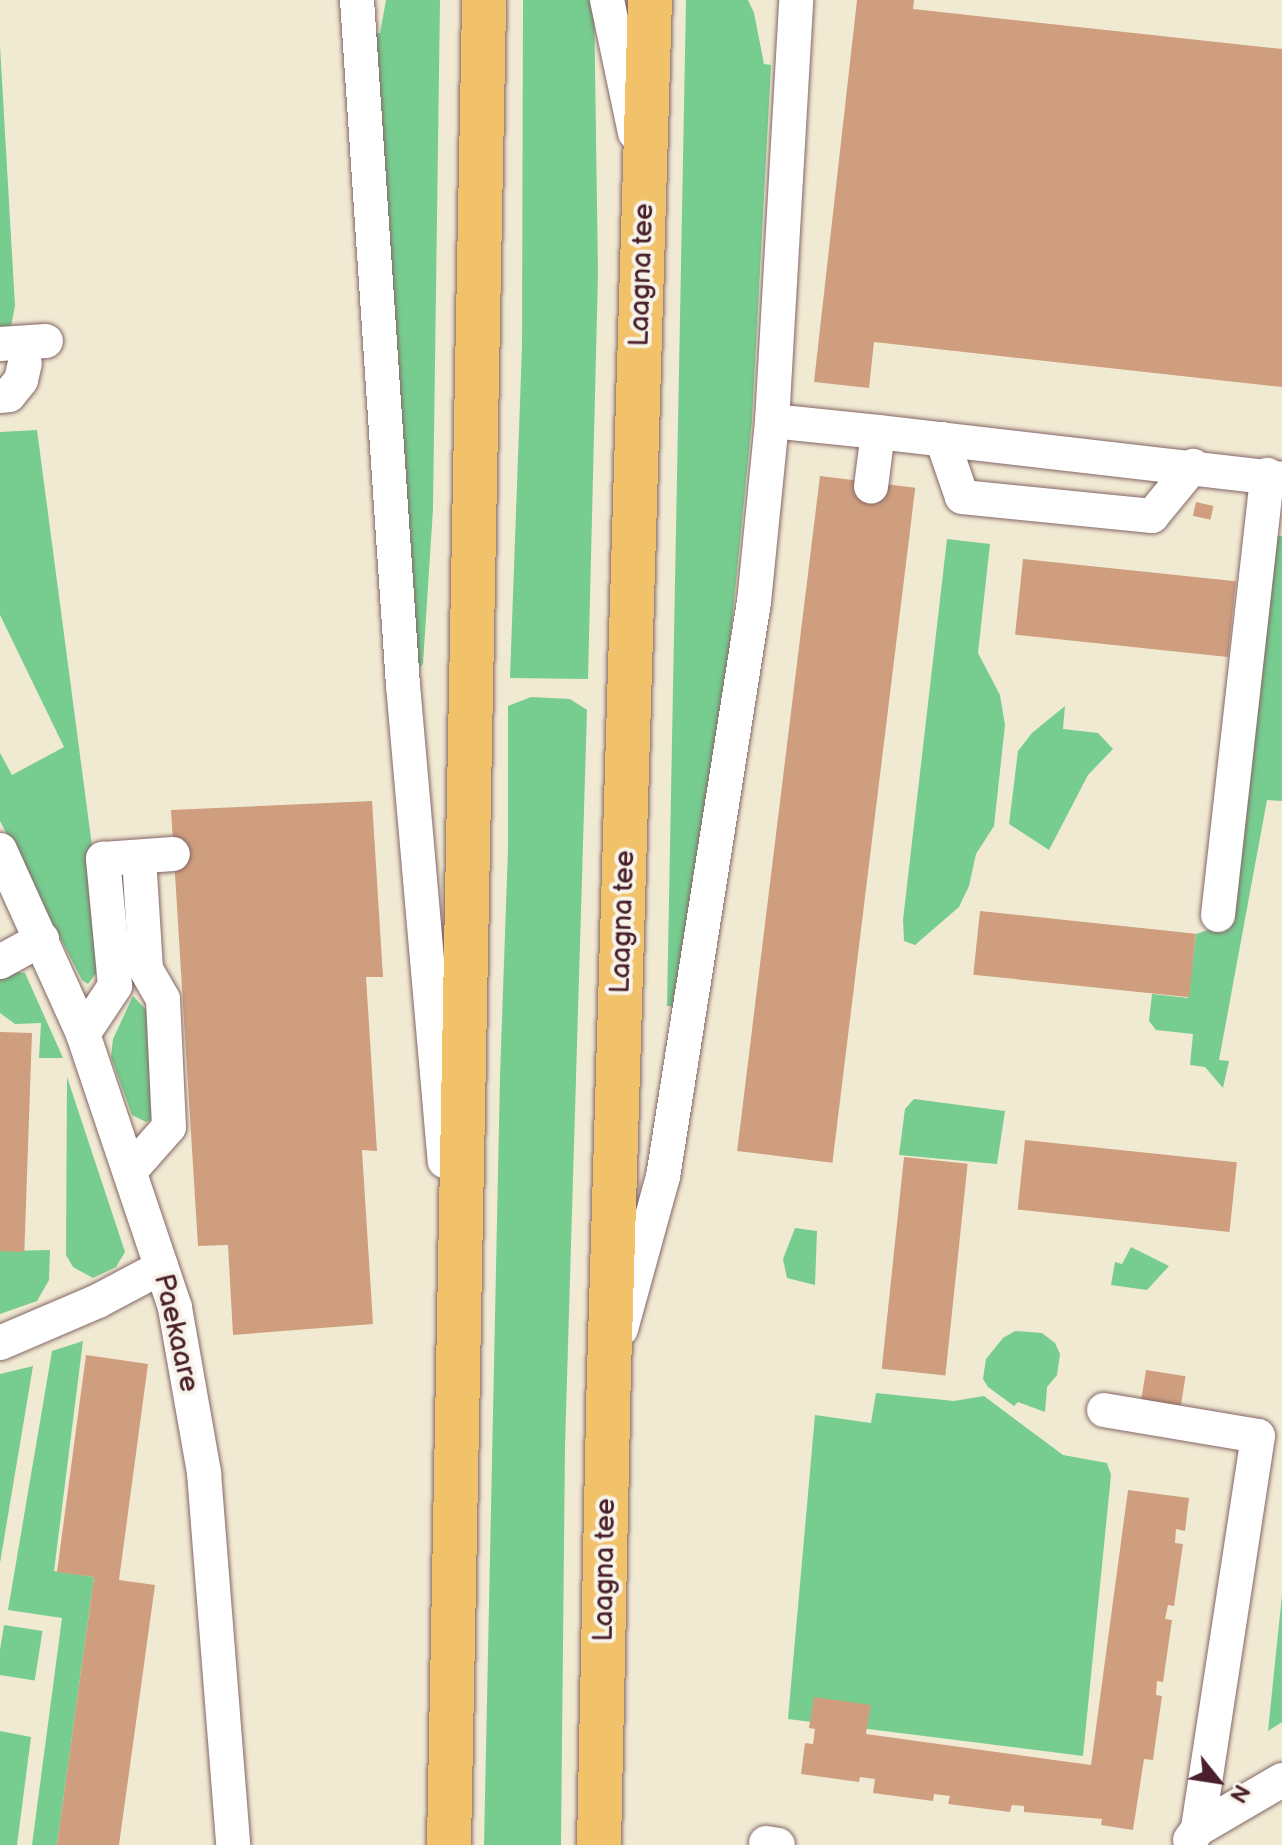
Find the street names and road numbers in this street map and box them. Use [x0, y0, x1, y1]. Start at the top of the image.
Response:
street label: Laagna tee [623, 203, 661, 347]
street label: Laagna tee [604, 850, 642, 994]
street label: Paekaare [146, 1271, 206, 1395]
street label: Laagna tee [587, 1498, 623, 1642]

